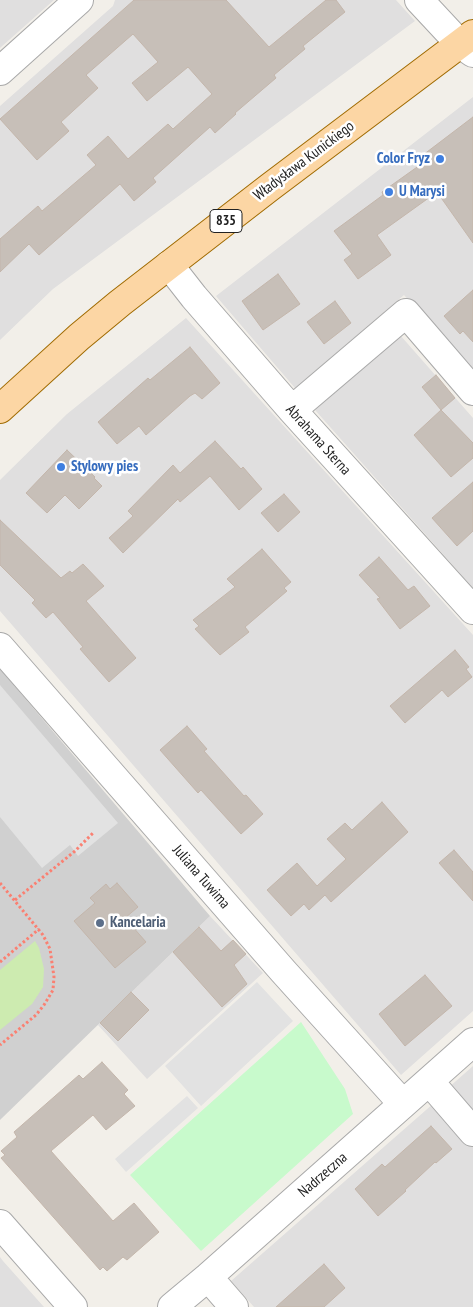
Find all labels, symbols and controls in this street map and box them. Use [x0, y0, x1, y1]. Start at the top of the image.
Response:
street label: Władysława Kunickiego [250, 117, 358, 205]
place label: Color Fryz [377, 150, 430, 168]
marker: Color Fryz [434, 153, 446, 165]
place label: U Marysi [399, 183, 445, 201]
marker: U Marysi [383, 186, 395, 198]
road number: 835 [210, 210, 242, 232]
street label: Abrahama Sterna [282, 401, 354, 479]
place label: Stylowy pies [71, 458, 138, 476]
marker: Stylowy pies [55, 461, 67, 473]
street label: Juliana Tuwima [168, 841, 234, 913]
place label: Kancelaria [110, 914, 166, 932]
marker: Kancelaria [94, 917, 106, 929]
street label: Nadrzeczna [295, 1149, 351, 1201]

